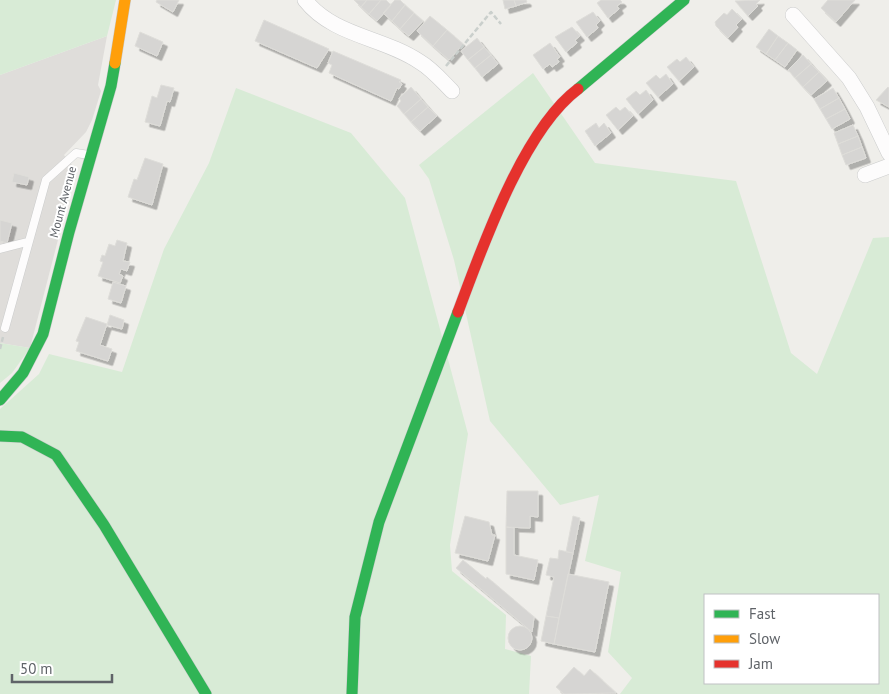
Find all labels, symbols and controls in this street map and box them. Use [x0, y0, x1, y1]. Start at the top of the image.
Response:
street label: Mount Avenue [46, 165, 79, 239]
legend [704, 594, 879, 684]
text: Fast [749, 604, 776, 623]
text: Slow [749, 629, 780, 648]
scale bar [12, 652, 112, 684]
text: Jam [748, 654, 773, 673]
text: 50 m [20, 659, 53, 678]

